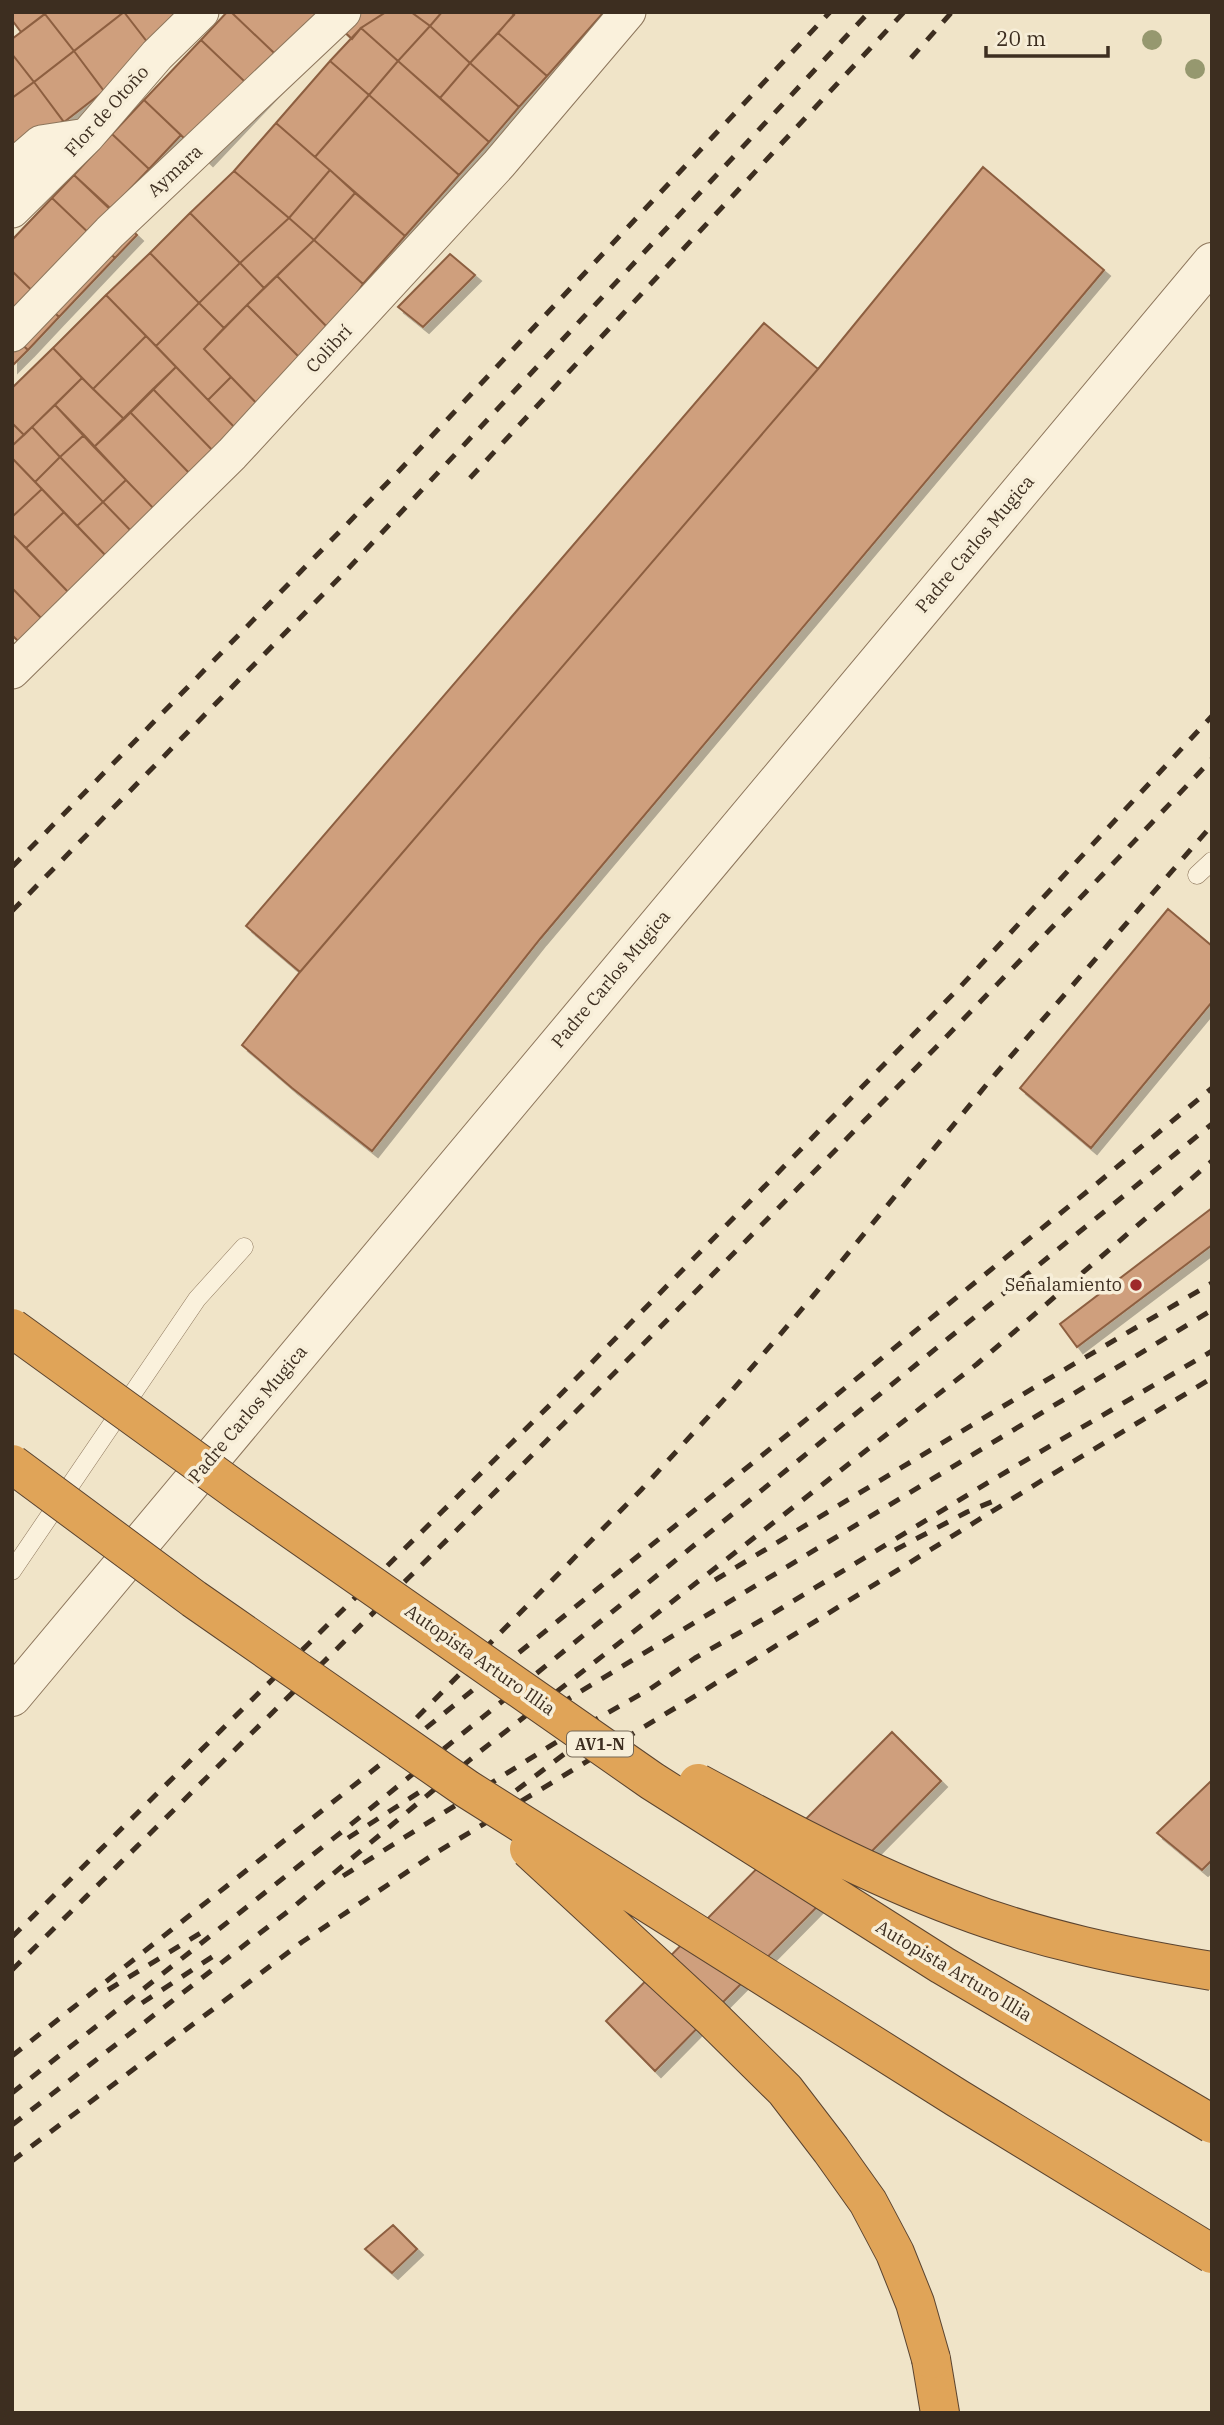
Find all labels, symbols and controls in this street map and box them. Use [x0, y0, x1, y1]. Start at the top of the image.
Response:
scale bar [986, 14, 1108, 58]
text: 20 m [996, 24, 1046, 52]
street label: Flor de Otoño [60, 60, 154, 161]
street label: Aymara [143, 139, 207, 202]
street label: Colibrí [301, 320, 357, 377]
street label: Padre Carlos Mugica [910, 470, 1039, 617]
street label: Padre Carlos Mugica [546, 905, 675, 1052]
place label: Señalamiento [1005, 1273, 1122, 1296]
marker: Señalamiento [1128, 1277, 1144, 1293]
street label: Padre Carlos Mugica [183, 1340, 312, 1487]
street label: Autopista Arturo Illia [401, 1599, 560, 1720]
road number: AV1-N [567, 1732, 633, 1756]
street label: Autopista Arturo Illia [872, 1915, 1037, 2026]

